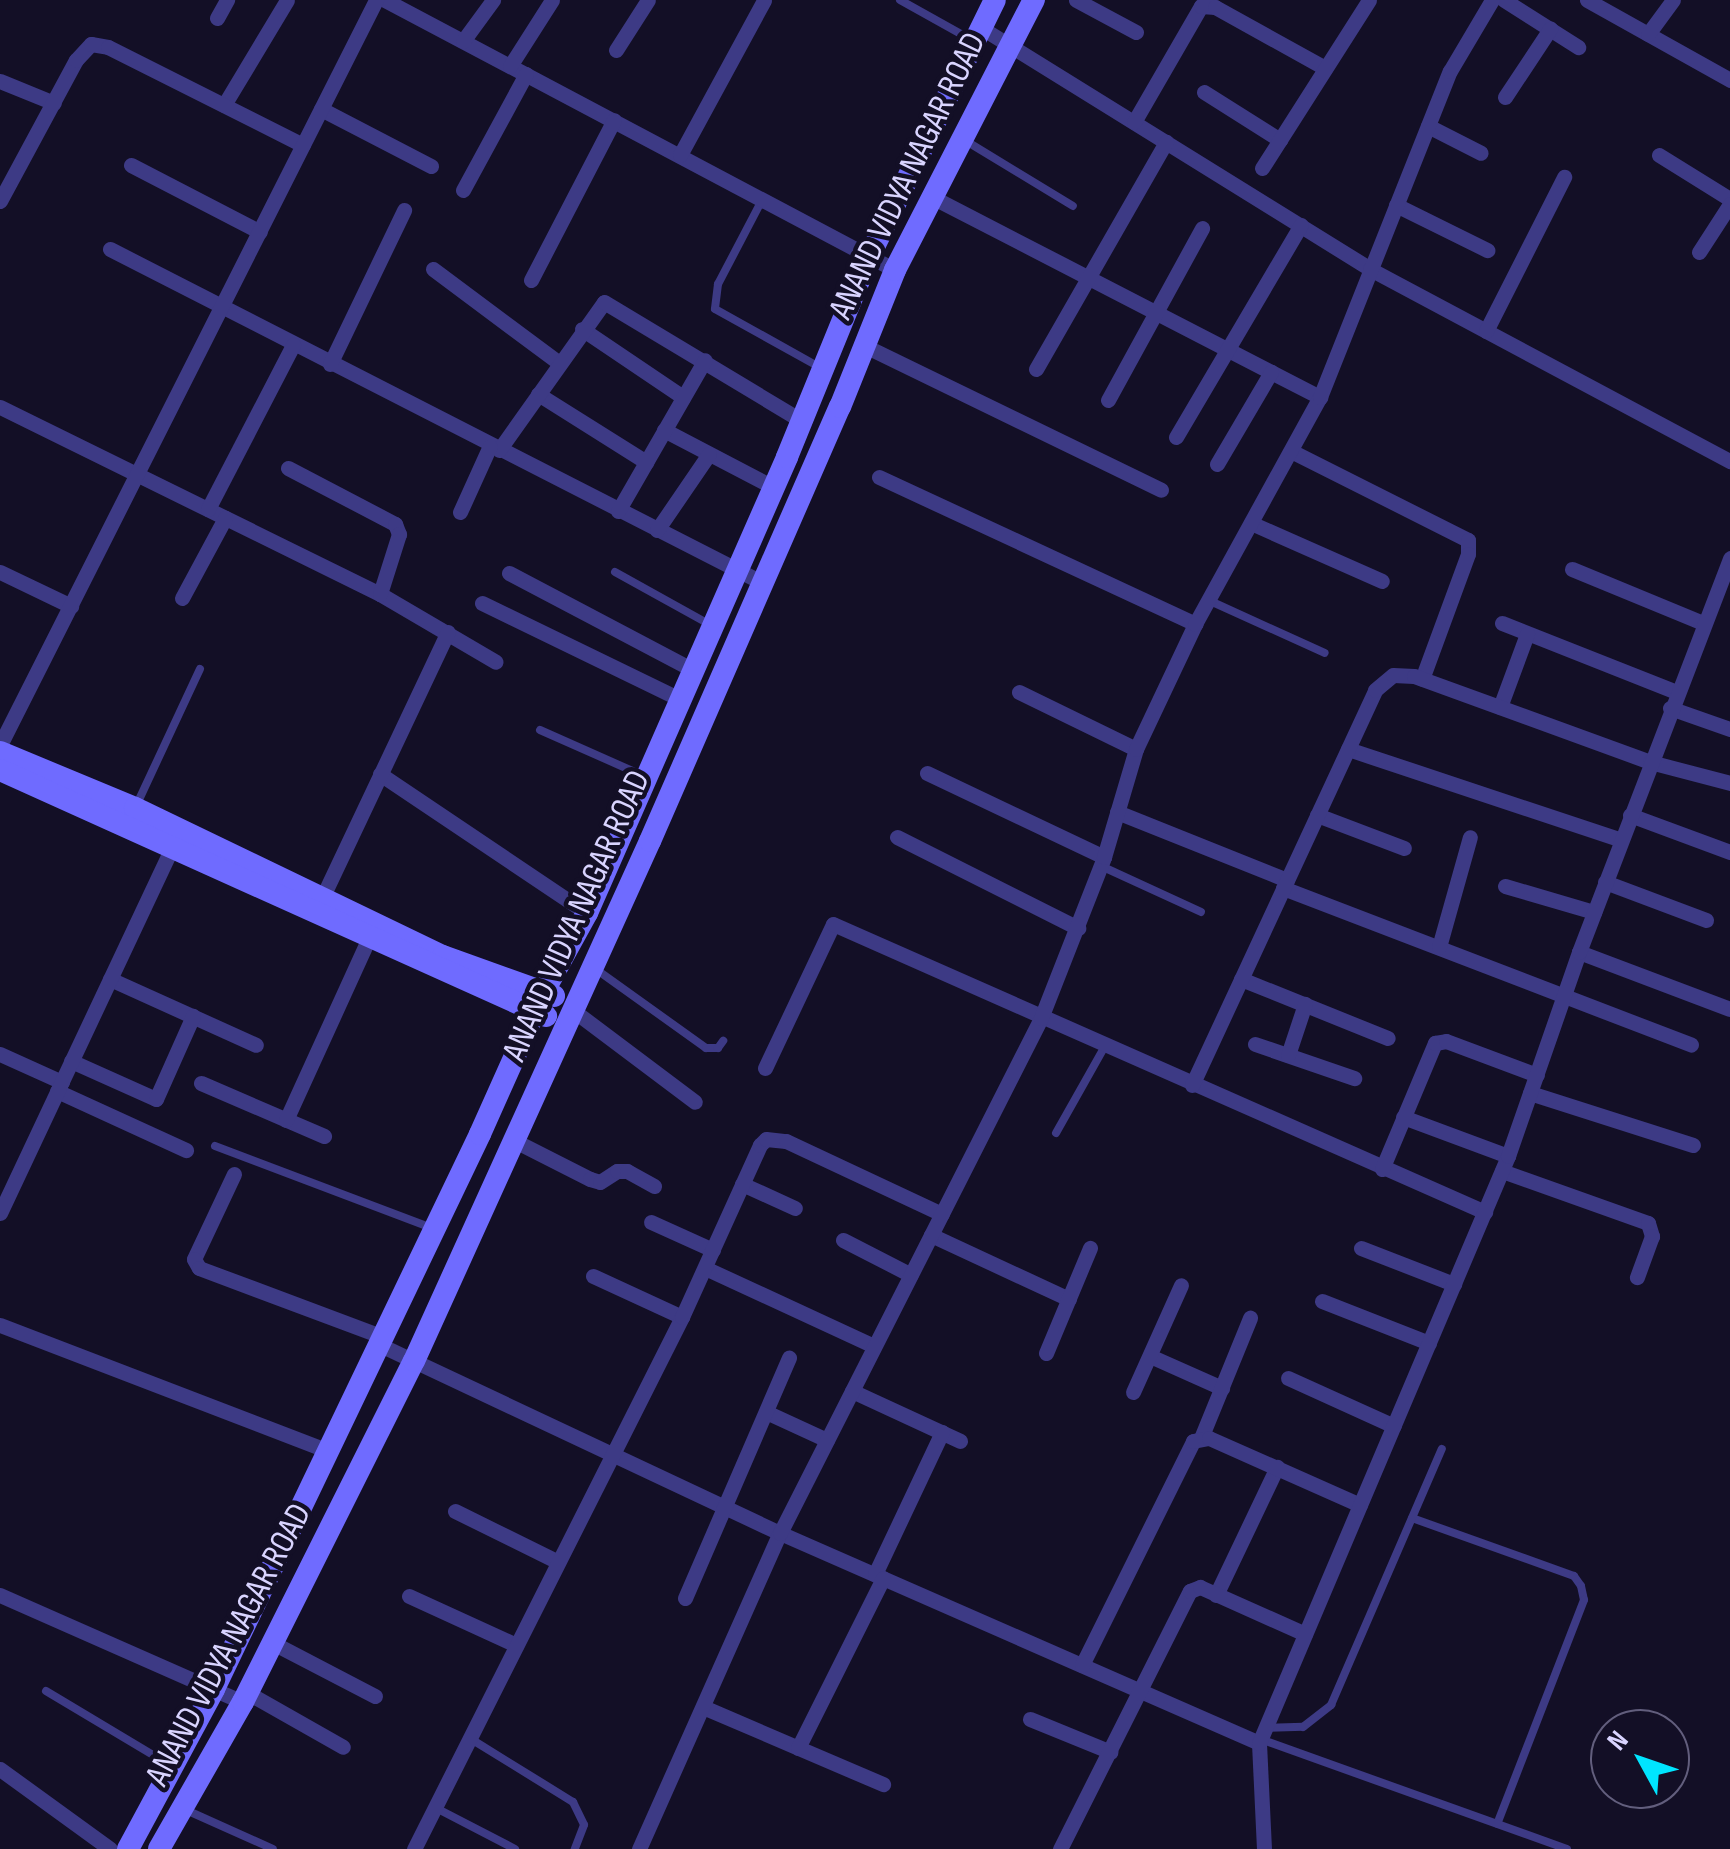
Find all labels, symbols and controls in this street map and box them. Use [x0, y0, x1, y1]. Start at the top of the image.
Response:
street label: ANAND VIDYA NAGAR ROAD [820, 26, 996, 326]
street label: ANAND VIDYA NAGAR ROAD [494, 764, 660, 1068]
street label: ANAND VIDYA NAGAR ROAD [137, 1497, 321, 1793]
north arrow [1590, 1709, 1690, 1809]
text: N [1601, 1724, 1636, 1757]

